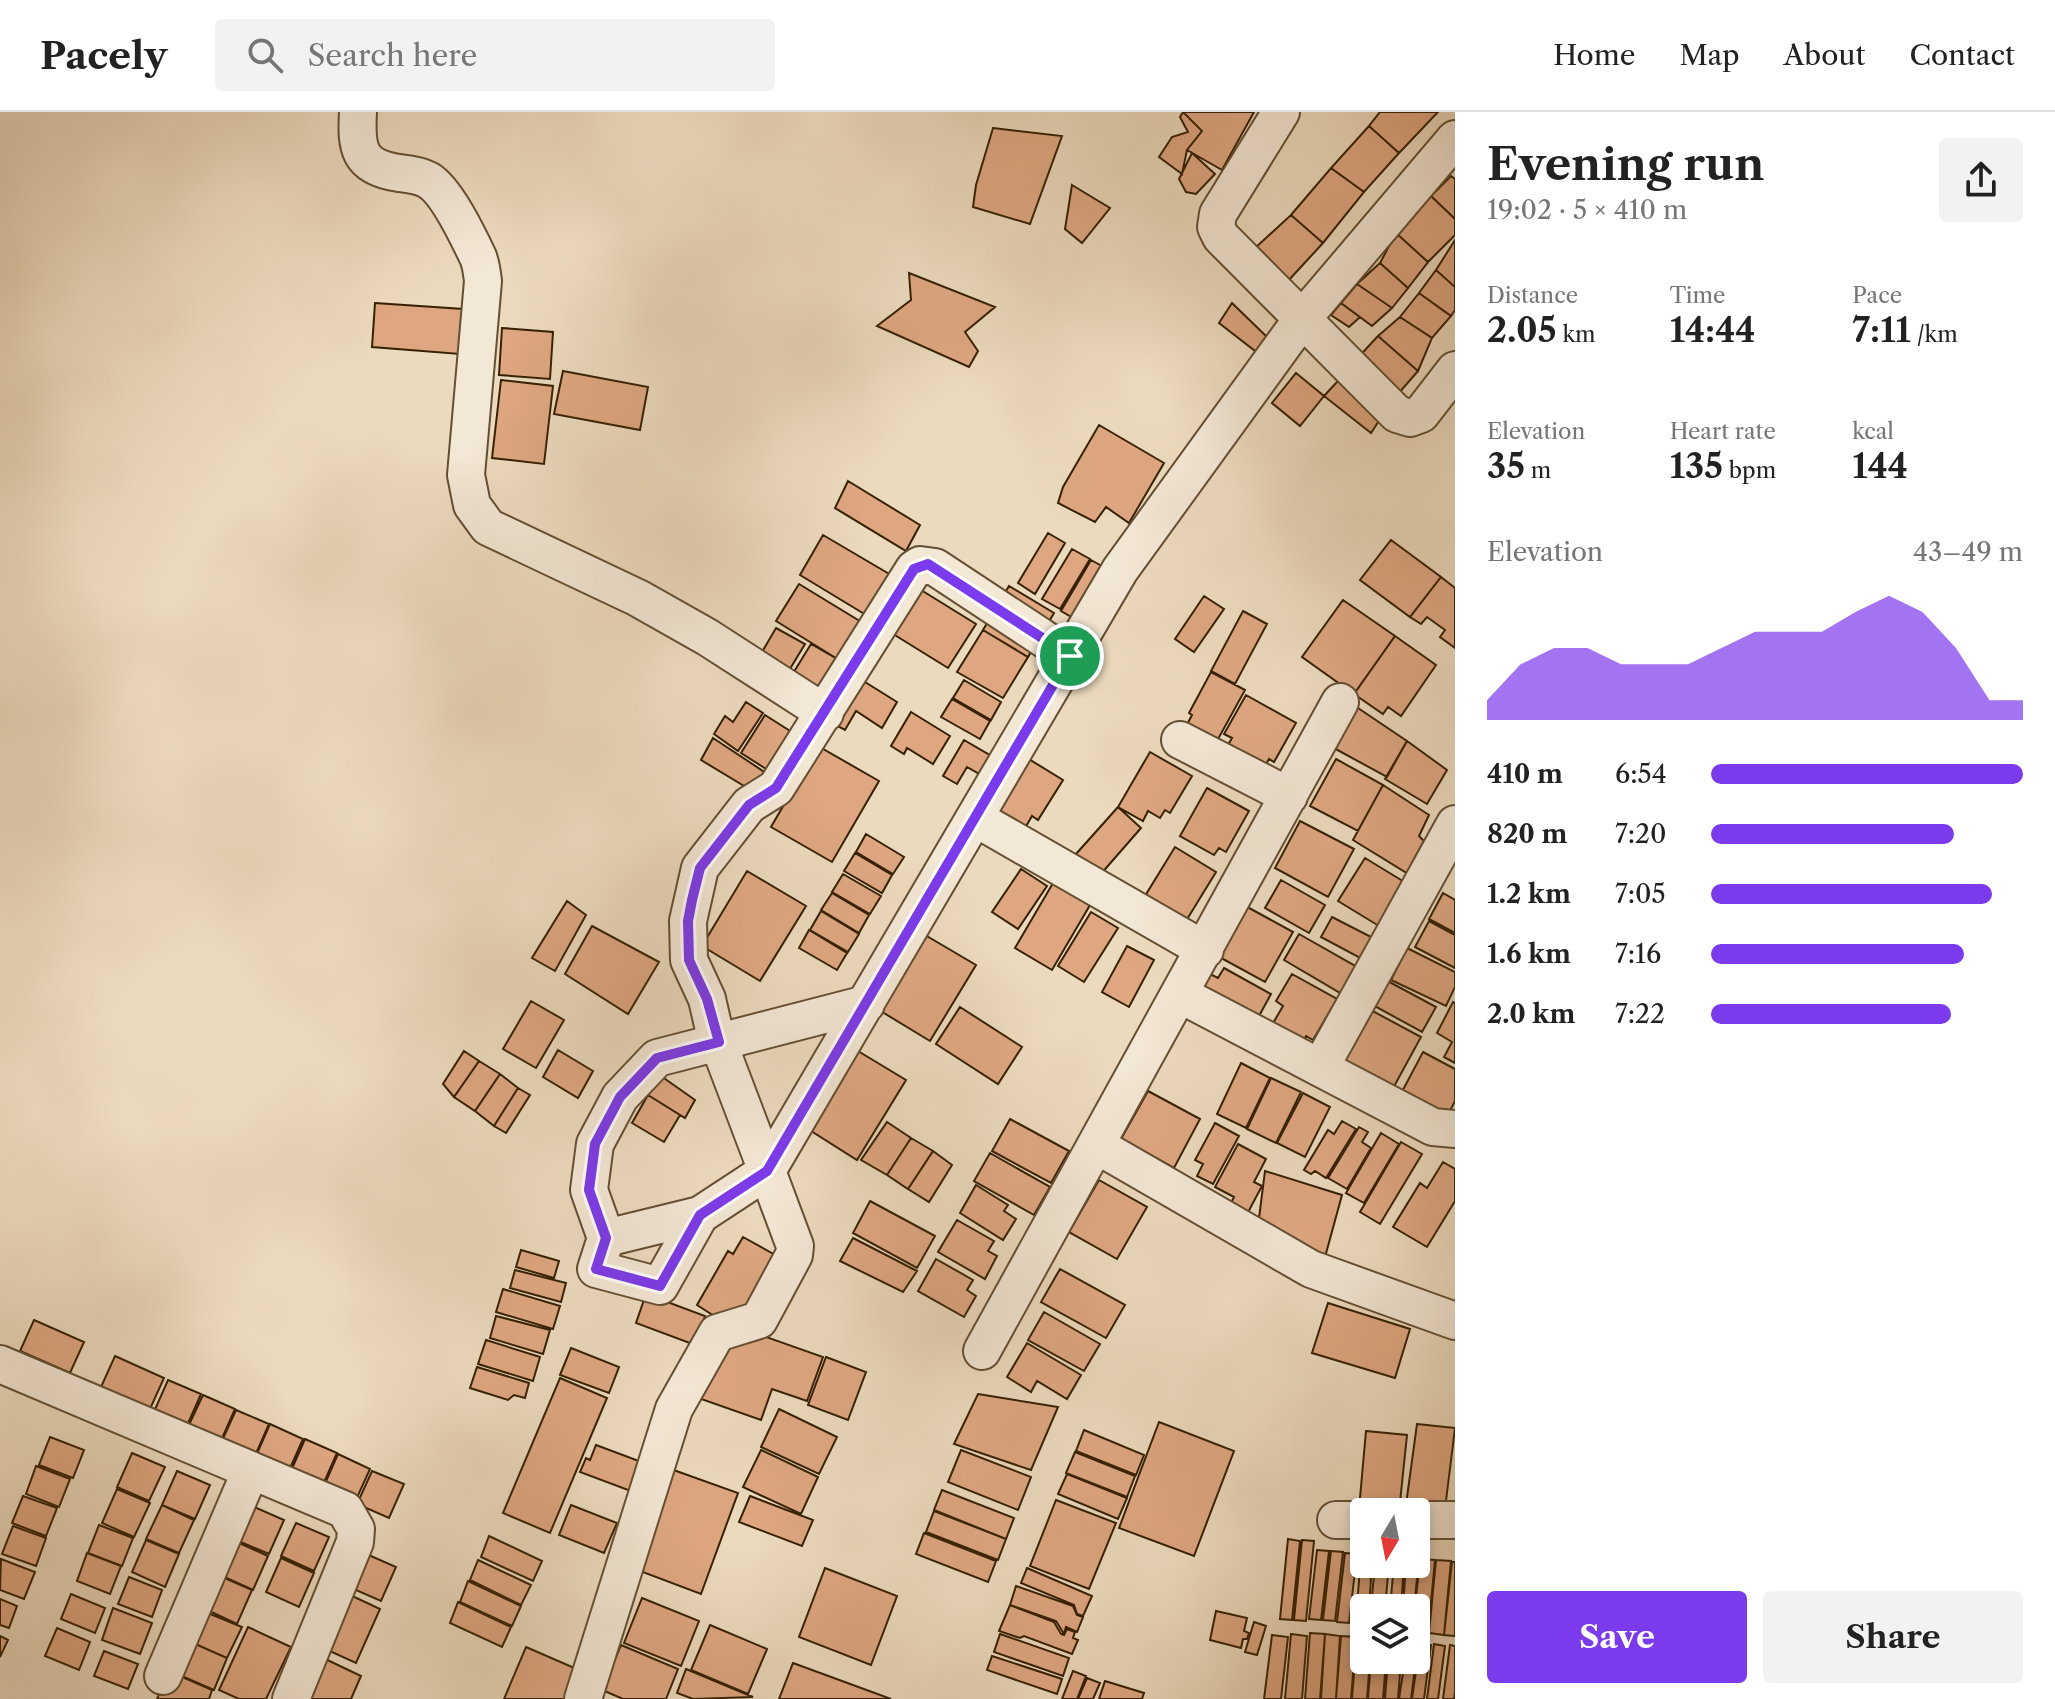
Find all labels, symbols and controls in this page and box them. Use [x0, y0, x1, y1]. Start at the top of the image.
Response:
search box [215, 19, 775, 91]
text: Pacely [40, 32, 167, 79]
icon: search [243, 33, 287, 77]
text: Search here [307, 37, 477, 74]
text: Home [1553, 38, 1635, 72]
text: Map [1679, 38, 1739, 72]
text: About [1783, 38, 1865, 72]
text: Contact [1909, 38, 2015, 72]
text: Evening run [1487, 137, 1764, 191]
button: share [1939, 138, 2023, 222]
text: 19:02 · 5 × 410 m [1487, 194, 1687, 226]
text: Distance [1487, 282, 1578, 309]
text: Time [1670, 282, 1725, 309]
text: Pace [1852, 282, 1902, 309]
text: 2.05 [1487, 309, 1557, 351]
text: 14:44 [1670, 309, 1756, 351]
text: 7:11 [1852, 309, 1911, 351]
text: km [1557, 321, 1596, 348]
text: /km [1911, 321, 1958, 348]
text: Elevation [1487, 418, 1585, 445]
text: Heart rate [1670, 418, 1776, 445]
text: kcal [1852, 418, 1894, 445]
text: 35 [1487, 445, 1525, 487]
text: 135 [1670, 445, 1723, 487]
text: 144 [1852, 445, 1908, 487]
text: m [1525, 457, 1551, 484]
text: bpm [1723, 457, 1776, 484]
text: Elevation [1487, 536, 1603, 568]
text: 43–49 m [1913, 536, 2023, 568]
pin [1036, 622, 1104, 690]
icon: arrive [1048, 634, 1092, 678]
text: 410 m [1487, 758, 1563, 790]
text: 6:54 [1615, 758, 1667, 790]
text: 820 m [1487, 818, 1567, 850]
text: 7:20 [1615, 818, 1667, 850]
text: 1.2 km [1487, 878, 1571, 910]
text: 7:05 [1615, 878, 1666, 910]
text: 1.6 km [1487, 938, 1571, 970]
text: 7:16 [1615, 938, 1661, 970]
text: 2.0 km [1487, 998, 1575, 1030]
text: 7:22 [1615, 998, 1665, 1030]
north arrow [1350, 1498, 1430, 1578]
map controls [1350, 1498, 1430, 1674]
button: Save [1487, 1591, 1747, 1683]
button: Share [1763, 1591, 2023, 1683]
button: layers [1350, 1594, 1430, 1674]

